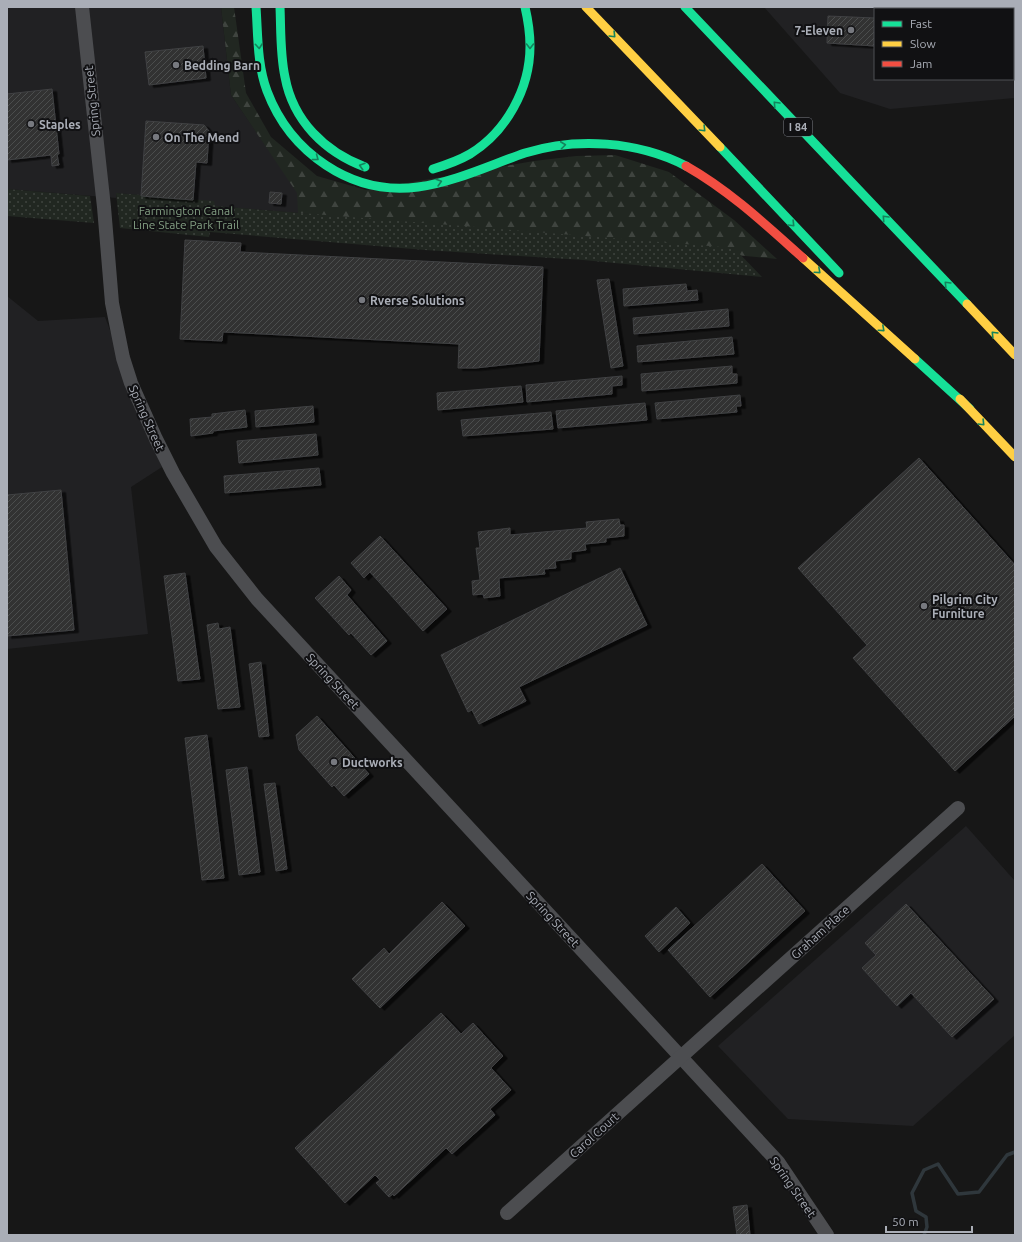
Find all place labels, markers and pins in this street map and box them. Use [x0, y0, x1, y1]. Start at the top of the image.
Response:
place label: 7-Eleven [794, 24, 843, 37]
marker: 7-Eleven [846, 25, 856, 35]
place label: Bedding Barn [184, 59, 260, 72]
marker: Bedding Barn [171, 60, 181, 70]
place label: Staples [39, 118, 81, 131]
marker: Staples [26, 119, 36, 129]
place label: On The Mend [164, 131, 239, 144]
marker: On The Mend [151, 132, 161, 142]
place label: Rverse Solutions [370, 294, 465, 307]
marker: Rverse Solutions [357, 295, 367, 305]
place label: Pilgrim City Furniture [932, 593, 998, 620]
marker: Pilgrim City Furniture [919, 601, 929, 611]
place label: Ductworks [342, 756, 403, 769]
marker: Ductworks [329, 757, 339, 767]

